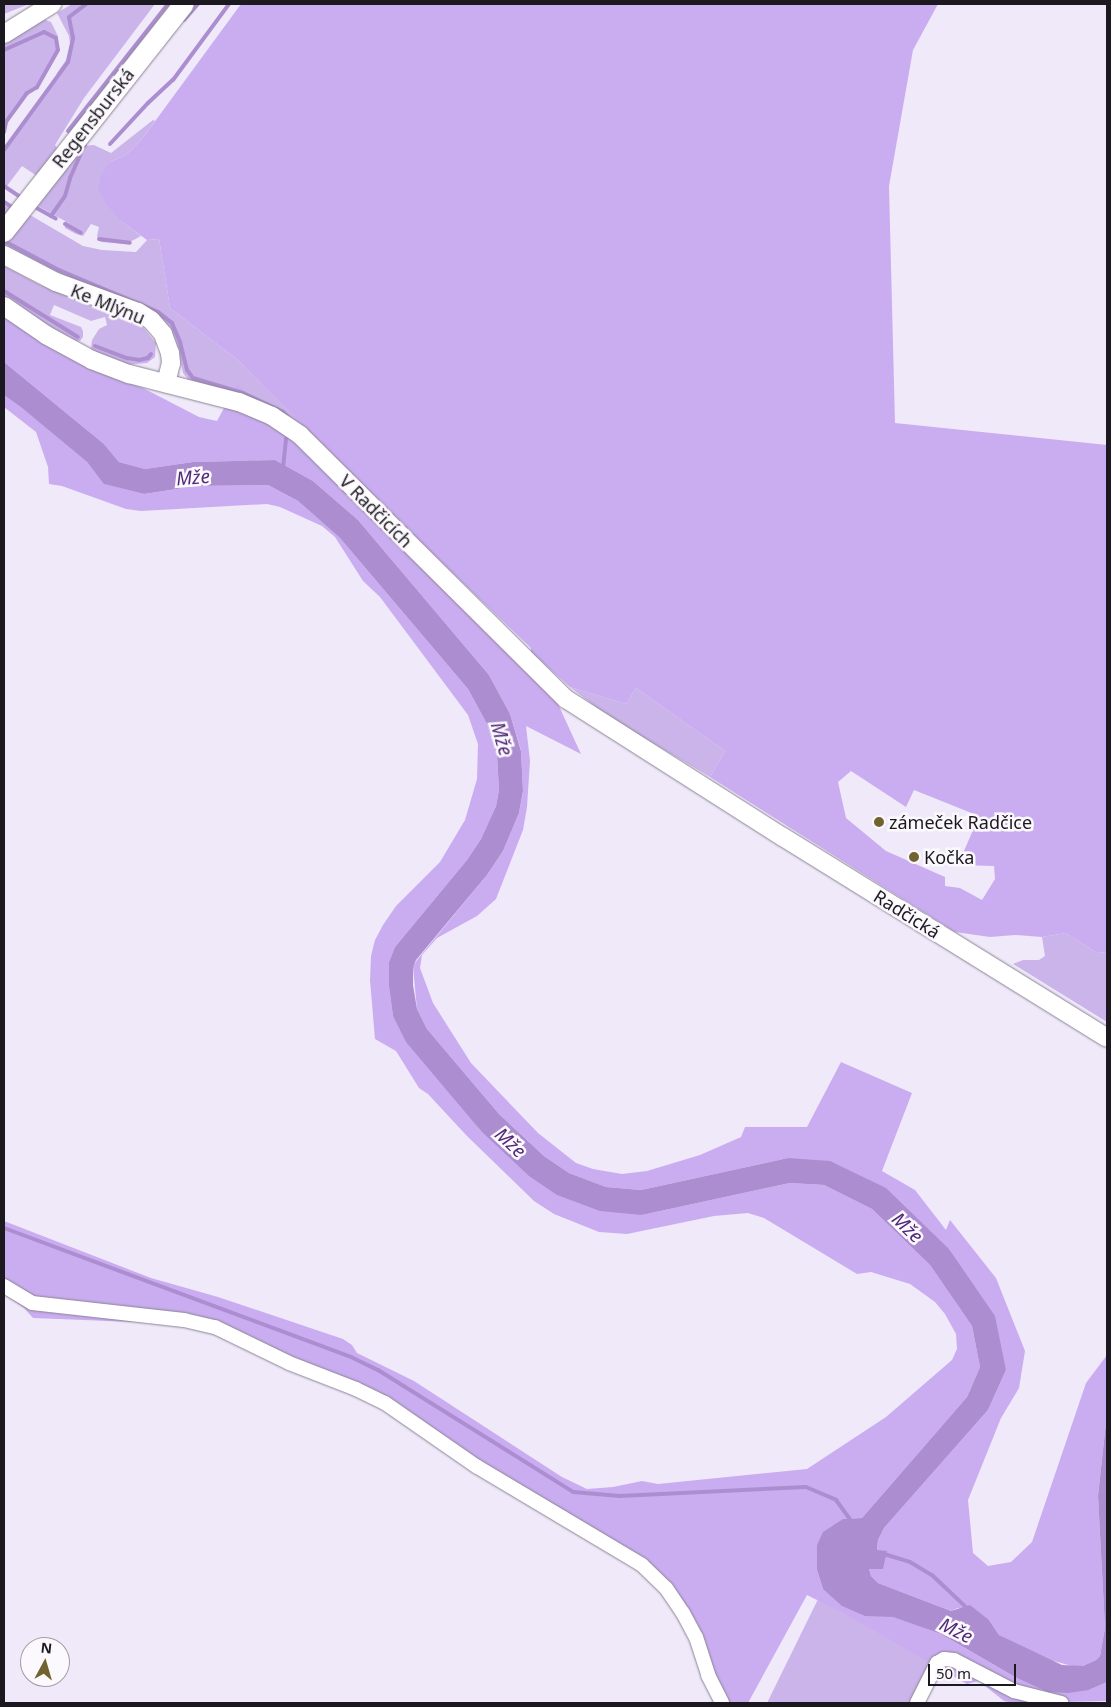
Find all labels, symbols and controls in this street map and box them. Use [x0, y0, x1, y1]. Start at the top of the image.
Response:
street label: Regensburská [47, 64, 139, 172]
street label: Ke Mlýnu [68, 279, 148, 329]
water label: Mže [175, 465, 211, 491]
street label: V Radčicích [335, 470, 417, 552]
water label: Mže [485, 720, 517, 758]
place label: zámeček Radčice [889, 811, 1032, 833]
marker: zámeček Radčice [873, 816, 885, 828]
place label: Kočka [924, 846, 974, 868]
marker: Kočka [908, 851, 920, 863]
street label: Radčická [870, 885, 944, 943]
water label: Mže [490, 1123, 530, 1163]
water label: Mže [887, 1208, 927, 1248]
water label: Mže [936, 1613, 976, 1649]
north arrow [20, 1637, 70, 1687]
text: N [40, 1638, 53, 1658]
scale bar [931, 1654, 1018, 1686]
text: 50 m [936, 1663, 971, 1683]

